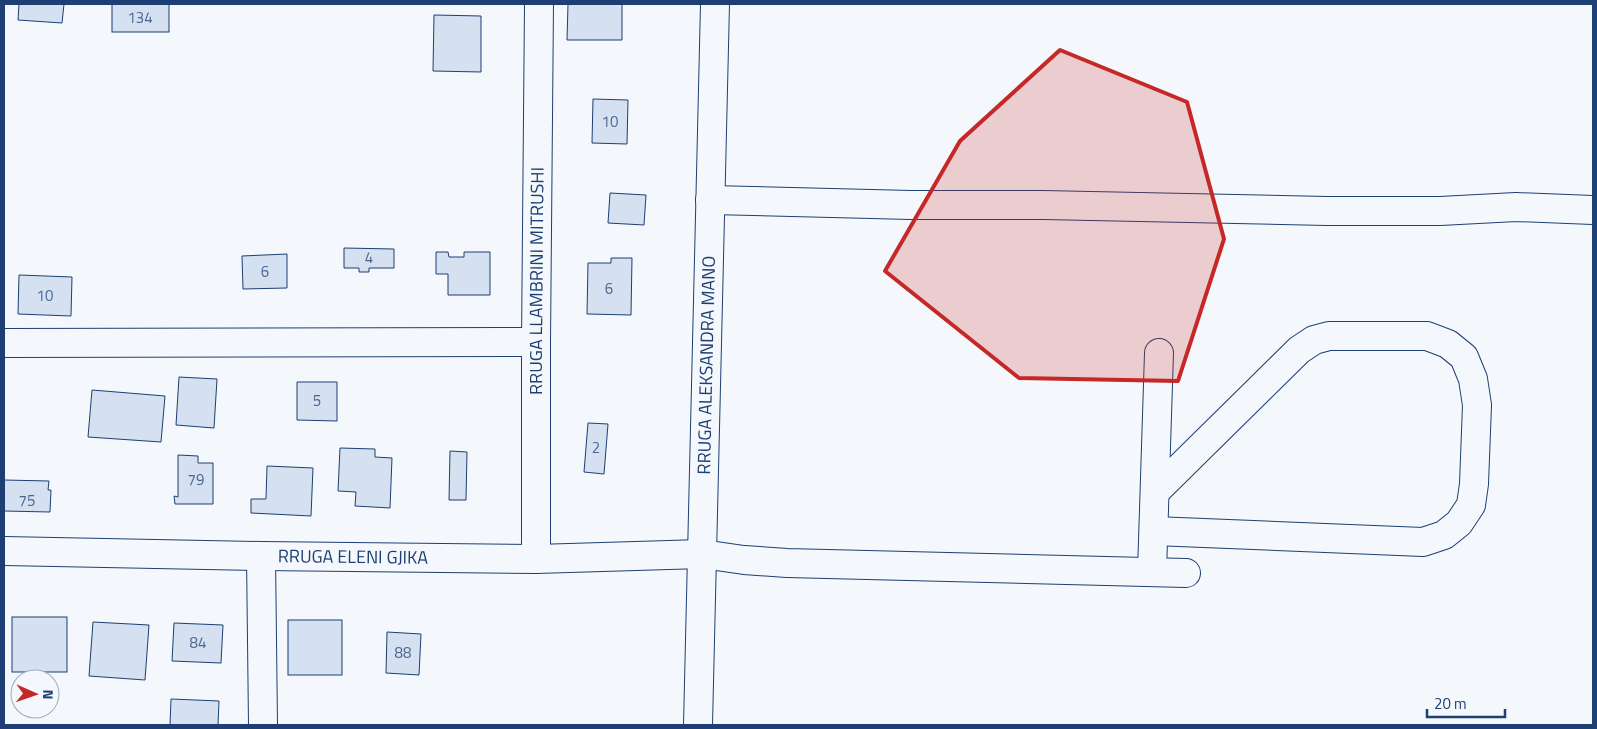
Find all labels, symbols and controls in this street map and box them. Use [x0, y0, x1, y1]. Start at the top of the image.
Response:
house number: 134 [127, 6, 153, 29]
house number: 10 [602, 110, 618, 133]
street label: RRUGA LLAMBRINI MITRUSHI [522, 167, 551, 395]
house number: 4 [365, 246, 373, 269]
street label: RRUGA ALEKSANDRA MANO [690, 255, 722, 475]
house number: 6 [261, 260, 269, 283]
house number: 6 [605, 277, 613, 300]
house number: 10 [37, 284, 53, 307]
house number: 5 [313, 389, 321, 412]
house number: 2 [592, 436, 600, 459]
house number: 79 [188, 468, 204, 491]
house number: 75 [19, 489, 35, 512]
street label: RRUGA ELENI GJIKA [278, 542, 428, 571]
house number: 84 [190, 631, 206, 654]
house number: 88 [395, 641, 411, 664]
north arrow [10, 669, 60, 719]
scale bar [1427, 686, 1504, 718]
text: N [38, 689, 59, 700]
text: 20 m [1434, 692, 1467, 715]

